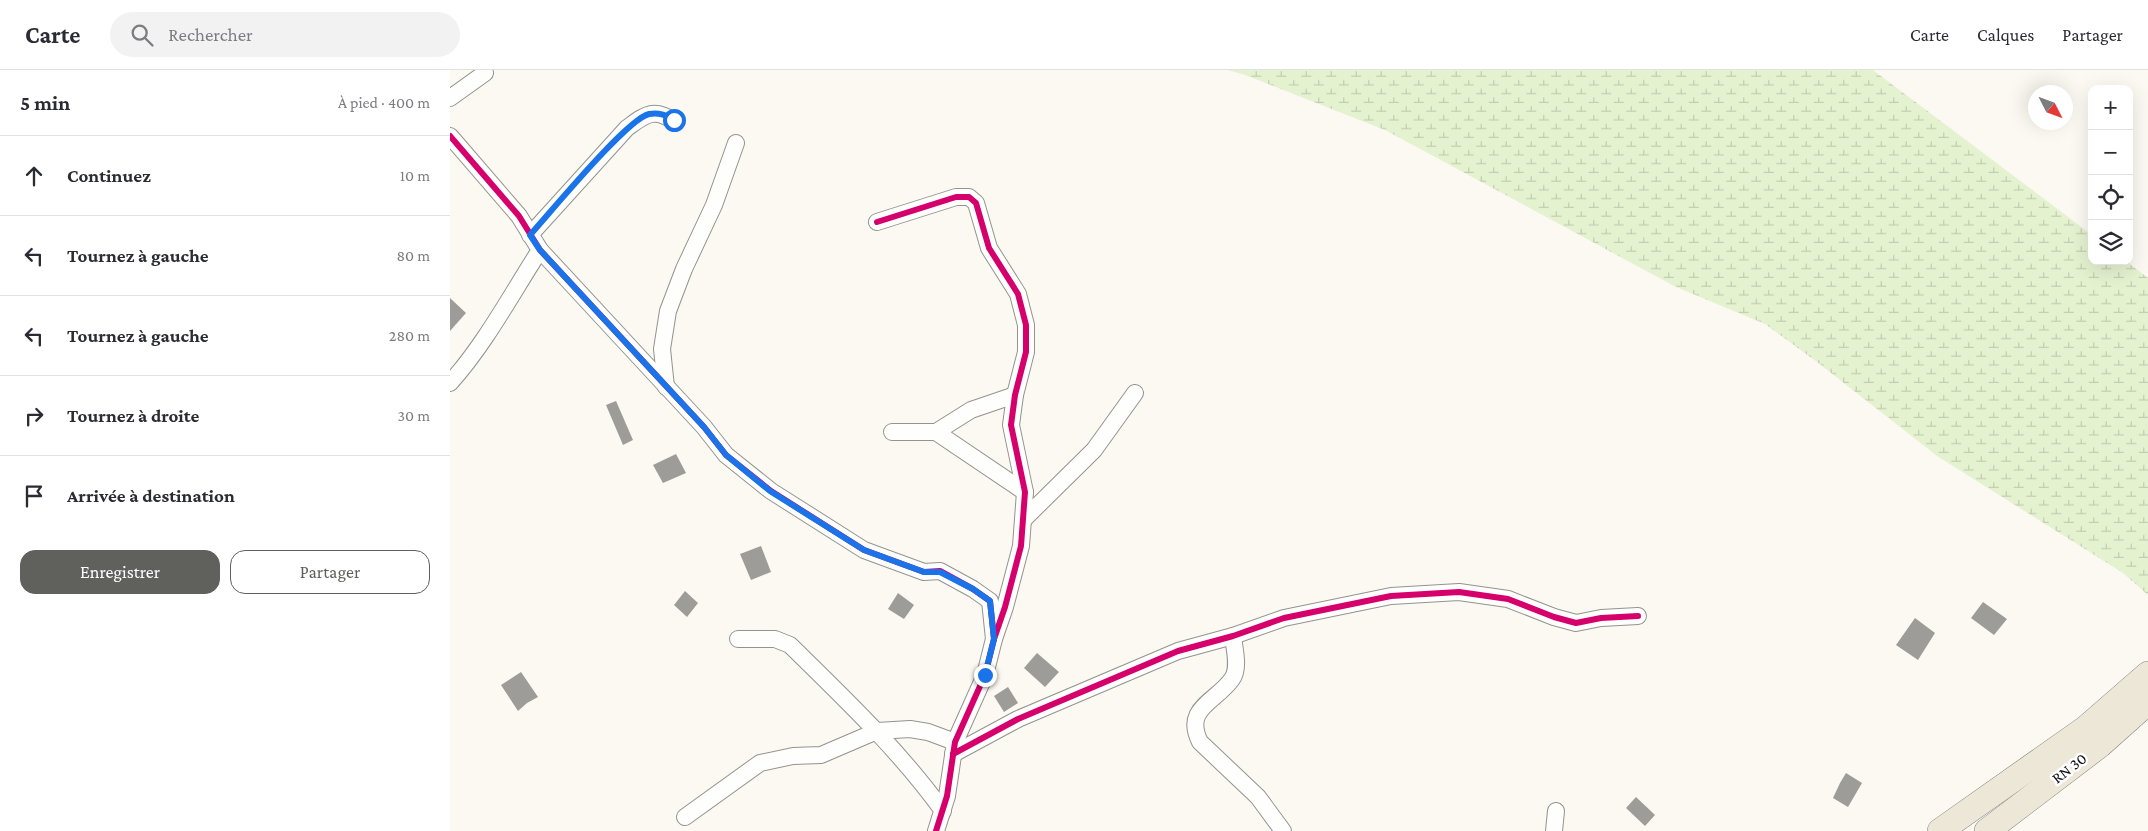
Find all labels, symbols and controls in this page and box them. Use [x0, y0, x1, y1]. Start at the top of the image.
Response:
search box [110, 12, 460, 57]
text: Carte [25, 21, 80, 48]
icon: search [128, 21, 156, 49]
text: Rechercher [168, 24, 253, 45]
text: Carte [1910, 25, 1949, 45]
text: Calques [1977, 25, 2034, 45]
text: Partager [2062, 25, 2123, 45]
north arrow [2028, 85, 2073, 130]
map controls [2088, 85, 2133, 265]
button: + [2088, 85, 2133, 130]
text: 5 min [20, 91, 70, 115]
text: À pied · 400 m [338, 94, 430, 111]
route start [663, 109, 686, 132]
button: − [2088, 130, 2133, 175]
icon: ahead [20, 162, 48, 190]
text: Continuez [67, 165, 151, 186]
text: 10 m [400, 167, 430, 184]
button: locate [2088, 175, 2133, 220]
button: layers [2088, 220, 2133, 265]
icon: left [20, 242, 48, 270]
text: Tournez à gauche [67, 245, 209, 266]
text: 80 m [396, 247, 430, 264]
icon: left [20, 322, 48, 350]
text: Tournez à gauche [67, 325, 209, 346]
text: 280 m [389, 327, 430, 344]
icon: right [20, 402, 48, 430]
text: Tournez à droite [67, 405, 199, 426]
text: 30 m [398, 407, 430, 424]
icon: arrive [20, 482, 48, 510]
text: Arrivée à destination [67, 485, 235, 506]
button: Enregistrer [20, 550, 220, 594]
button: Partager [230, 550, 430, 594]
route end [974, 664, 997, 687]
street label: RN 30 [2048, 749, 2090, 787]

